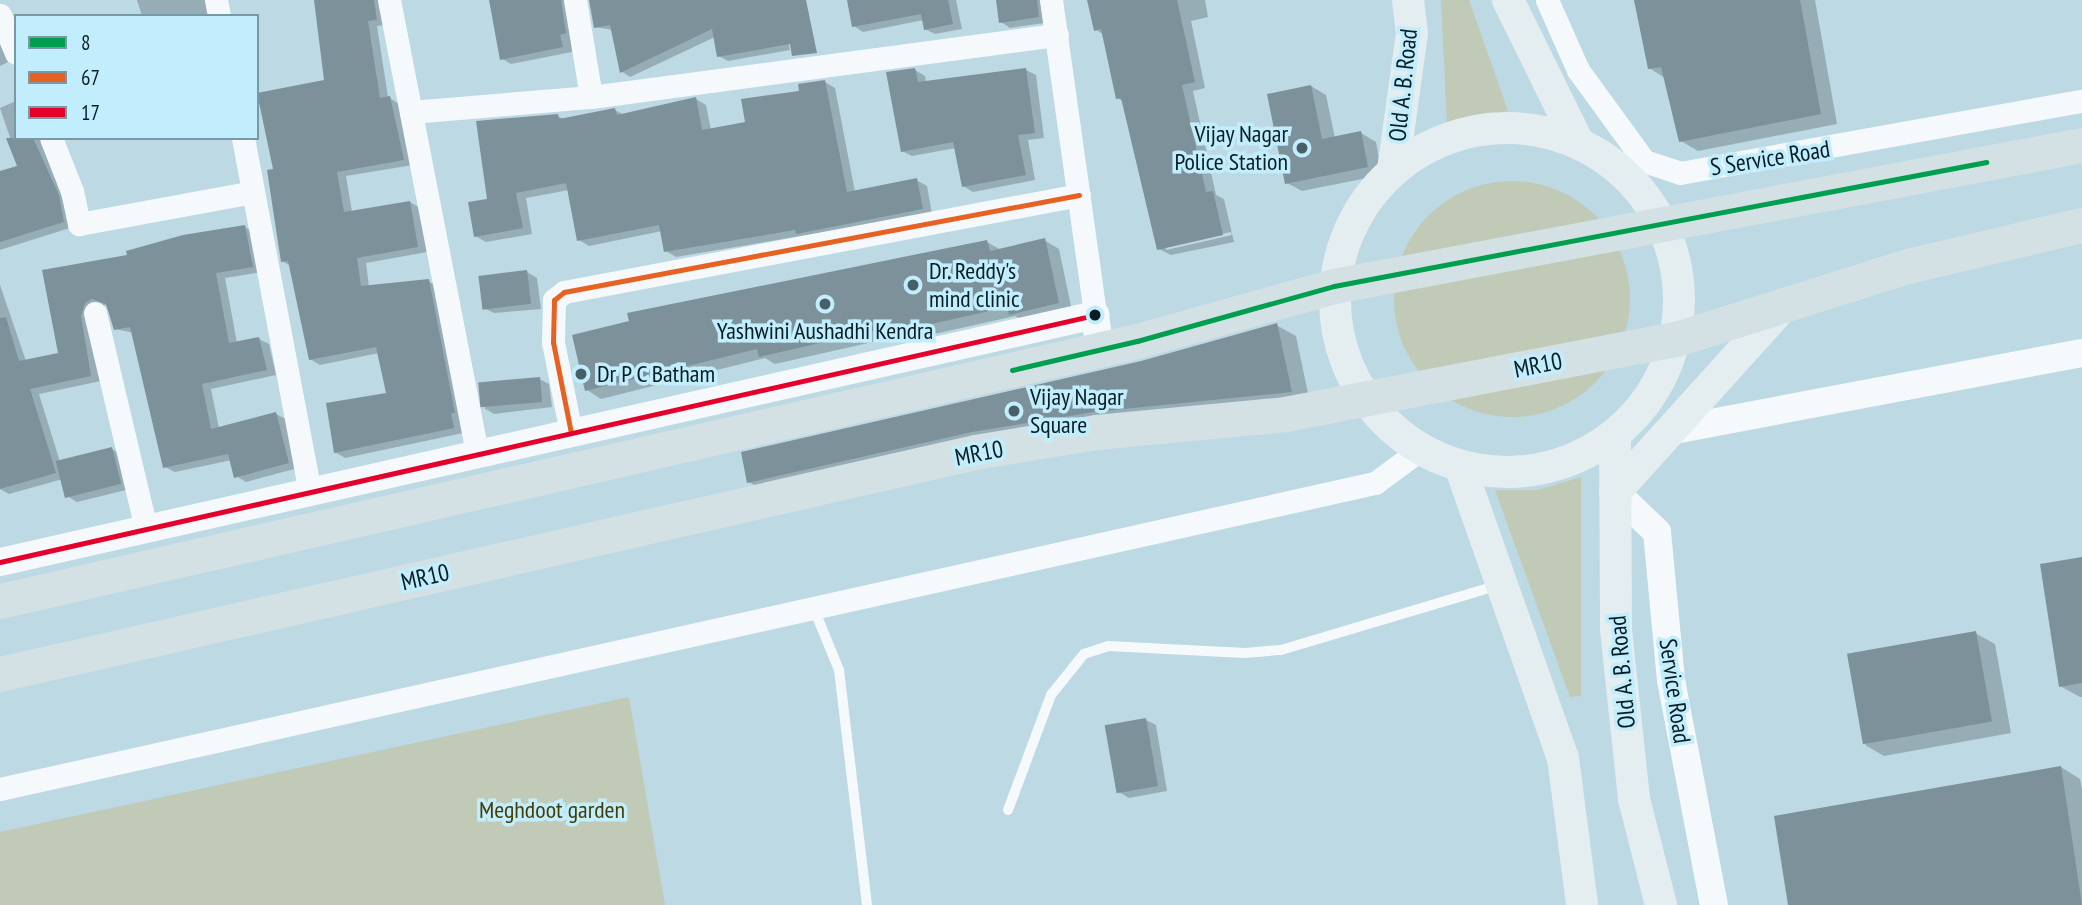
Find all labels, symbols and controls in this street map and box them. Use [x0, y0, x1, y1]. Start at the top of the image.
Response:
legend [14, 14, 259, 140]
street label: Old A. B. Road [1383, 25, 1423, 145]
text: 8 [81, 29, 90, 56]
text: 67 [81, 64, 100, 91]
text: 17 [81, 99, 100, 126]
place label: Vijay Nagar Police Station [1174, 120, 1288, 176]
street label: S Service Road [1708, 134, 1832, 182]
marker: Vijay Nagar Police Station [1294, 140, 1310, 156]
place label: Dr. Reddy's mind clinic [929, 257, 1019, 313]
marker: Dr. Reddy's mind clinic [903, 275, 923, 295]
marker: Yashwini Aushadhi Kendra [815, 294, 835, 314]
unlabelled marker [1088, 308, 1102, 322]
place label: Yashwini Aushadhi Kendra [716, 317, 934, 345]
street label: MR10 [1511, 346, 1565, 384]
place label: Dr P C Batham [597, 360, 717, 388]
marker: Dr P C Batham [571, 364, 591, 384]
place label: Vijay Nagar Square [1030, 383, 1124, 439]
marker: Vijay Nagar Square [1004, 401, 1024, 421]
street label: MR10 [952, 434, 1006, 472]
street label: MR10 [398, 558, 452, 596]
street label: Old A. B. Road [1603, 612, 1641, 732]
street label: Service Road [1653, 637, 1697, 745]
park label: Meghdoot garden [479, 796, 625, 824]

